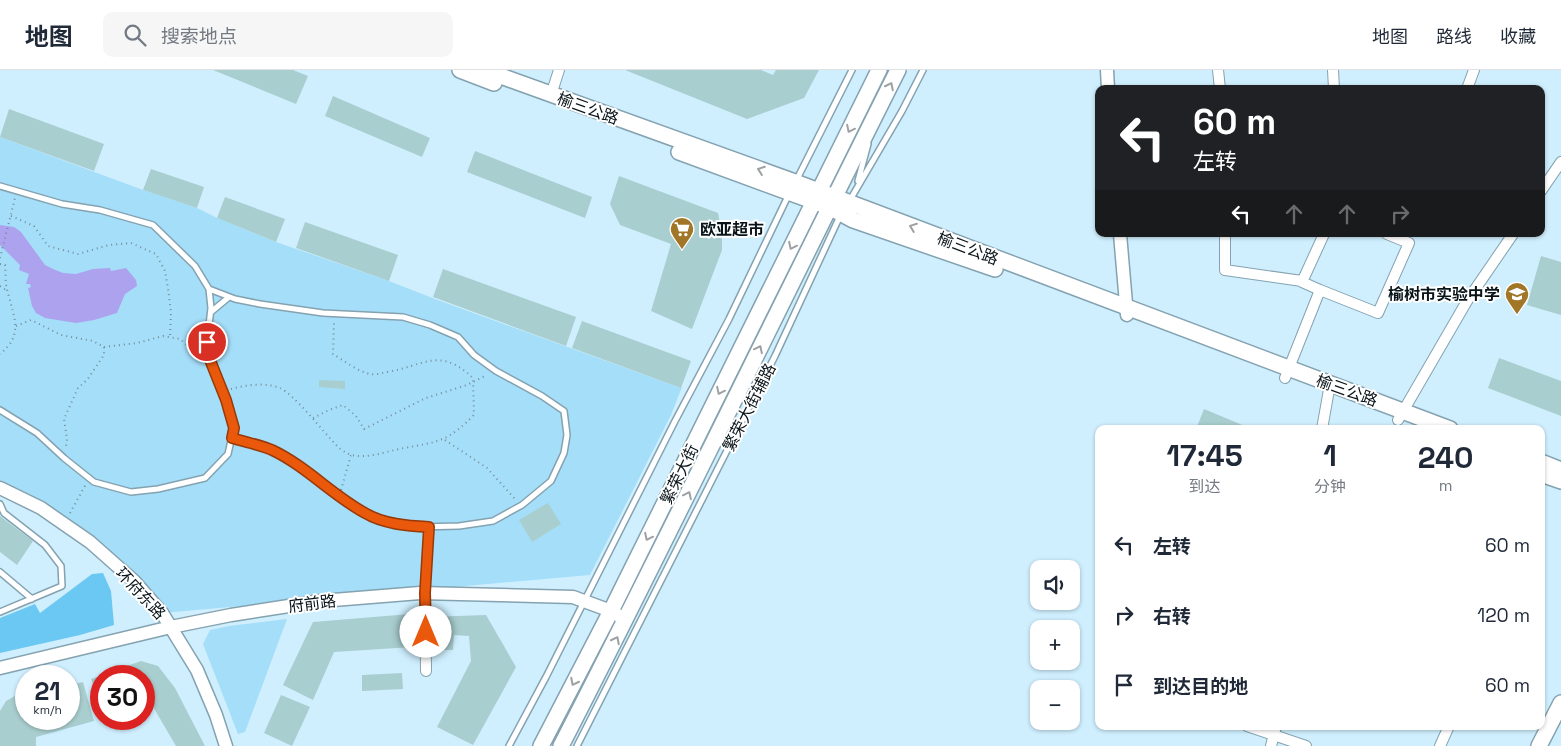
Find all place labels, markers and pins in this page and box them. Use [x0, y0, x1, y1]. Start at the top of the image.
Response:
supermarket icon: 欧亚超市 [669, 216, 695, 250]
place label: 欧亚超市 [700, 219, 764, 240]
school or university icon: 榆树市实验中学 [1504, 281, 1530, 315]
place label: 榆树市实验中学 [1388, 284, 1500, 305]
pin [186, 321, 228, 363]

